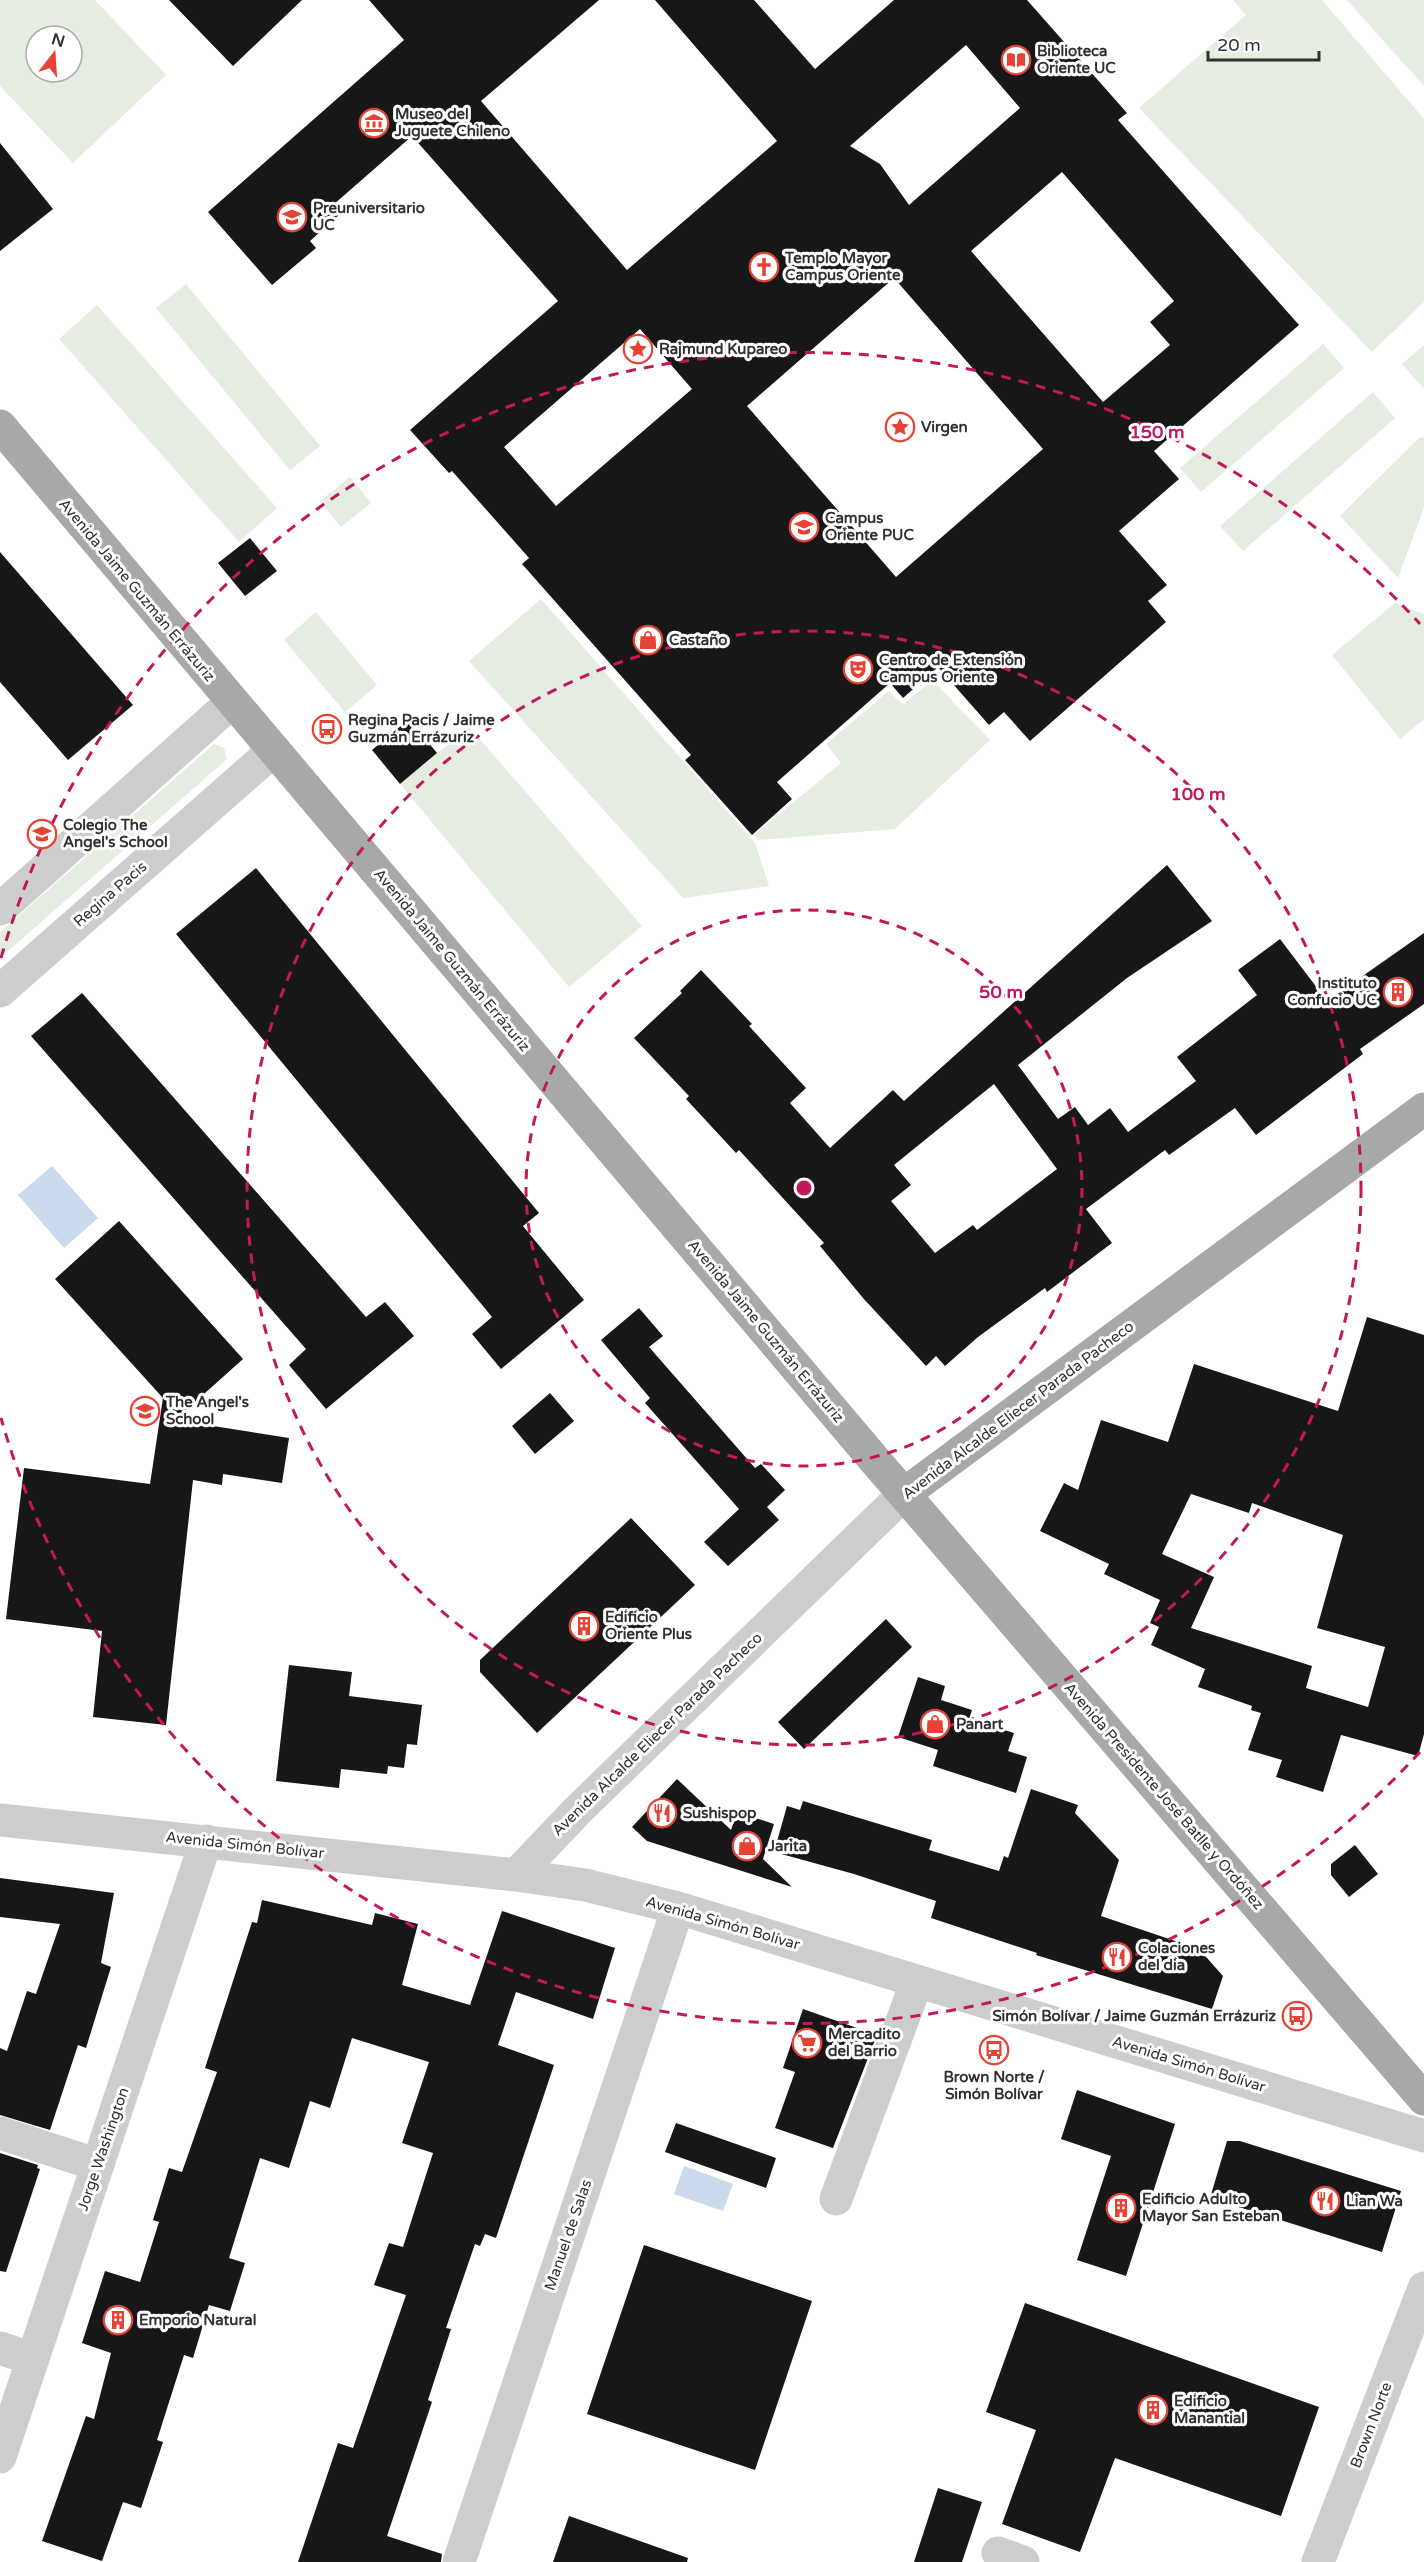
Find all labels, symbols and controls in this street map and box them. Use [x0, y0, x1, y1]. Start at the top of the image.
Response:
north arrow [24, 24, 84, 84]
scale bar [1208, 24, 1319, 62]
text: N [49, 29, 67, 52]
text: 20 m [1217, 34, 1261, 56]
place label: Biblioteca Oriente UC [1037, 42, 1116, 77]
library icon: Biblioteca Oriente UC [1000, 44, 1032, 76]
place label: Museo del Juguete Chileno [394, 105, 510, 141]
museum icon: Museo del Juguete Chileno [358, 107, 390, 139]
place label: Preuniversitario UC [313, 199, 425, 234]
school or university icon: Preuniversitario UC [276, 201, 308, 233]
place label: Templo Mayor Campus Oriente [784, 249, 901, 285]
church icon: Templo Mayor Campus Oriente [748, 251, 780, 283]
place icon: Rajmund Kupareo [622, 333, 654, 365]
place label: Rajmund Kupareo [659, 340, 787, 359]
place icon: Virgen [884, 411, 916, 443]
place label: Virgen [921, 418, 968, 437]
text: 150 m [1129, 421, 1185, 443]
street label: Avenida Jaime Guzmán Errázuriz [55, 495, 219, 685]
place label: Campus Oriente PUC [825, 509, 914, 544]
school or university icon: Campus Oriente PUC [788, 511, 820, 543]
shop icon: Castaño [632, 624, 664, 656]
place label: Castaño [669, 631, 727, 649]
place label: Centro de Extensión Campus Oriente [879, 651, 1023, 687]
theatre icon: Centro de Extensión Campus Oriente [842, 653, 874, 685]
place label: Regina Pacis / Jaime Guzmán Errázuriz [348, 711, 495, 746]
bus stop icon: Regina Pacis / Jaime Guzmán Errázuriz [311, 713, 343, 745]
text: 100 m [1170, 783, 1226, 805]
place label: Colegio The Angel's School [63, 816, 168, 852]
school or university icon: Colegio The Angel's School [26, 818, 58, 850]
street label: Regina Pacis [70, 857, 150, 931]
street label: Avenida Jaime Guzmán Errázuriz [370, 865, 534, 1055]
place label: Instituto Confucio UC [1287, 974, 1378, 1009]
building icon: Instituto Confucio UC [1382, 976, 1414, 1008]
text: 50 m [979, 981, 1023, 1003]
centre of rings [794, 1178, 814, 1198]
street label: Avenida Jaime Guzmán Errázuriz [684, 1236, 848, 1426]
street label: Avenida Alcalde Eliecer Parada Pacheco [899, 1317, 1137, 1503]
place label: The Angel's School [165, 1393, 249, 1428]
school or university icon: The Angel's School [129, 1395, 161, 1427]
place label: Edificio Oriente Plus [605, 1608, 692, 1643]
building icon: Edificio Oriente Plus [568, 1610, 600, 1642]
street label: Avenida Alcalde Eliecer Parada Pacheco [548, 1629, 766, 1839]
street label: Avenida Presidente José Batlle y Ordóñez [1061, 1679, 1267, 1913]
shop icon: Panart [919, 1708, 951, 1740]
place label: Panart [956, 1715, 1003, 1733]
restaurant icon: Sushispop [646, 1797, 678, 1829]
place label: Sushispop [683, 1804, 757, 1823]
street label: Avenida Simón Bolívar [165, 1828, 325, 1862]
shop icon: Jarita [731, 1830, 763, 1862]
place label: Jarita [767, 1837, 807, 1855]
street label: Avenida Simón Bolívar [644, 1892, 802, 1954]
place label: Colaciones del dia [1138, 1939, 1215, 1974]
restaurant icon: Colaciones del dia [1101, 1941, 1133, 1973]
bus stop icon: Simón Bolívar / Jaime Guzmán Errázuriz [1281, 2000, 1313, 2032]
place label: Simón Bolívar / Jaime Guzmán Errázuriz [992, 2007, 1277, 2025]
place label: Mercadito del Barrio [828, 2025, 901, 2060]
supermarket icon: Mercadito del Barrio [791, 2027, 823, 2059]
street label: Avenida Simón Bolívar [1110, 2032, 1268, 2096]
bus stop icon: Brown Norte / Simón Bolívar [978, 2034, 1010, 2066]
place label: Brown Norte / Simón Bolívar [943, 2068, 1045, 2103]
street label: Jorge Washington [73, 2085, 133, 2213]
street label: Manuel de Salas [541, 2177, 595, 2293]
restaurant icon: Lian Wa [1309, 2185, 1341, 2217]
place label: Edificio Adulto Mayor San Esteban [1142, 2190, 1280, 2226]
building icon: Edificio Adulto Mayor San Esteban [1105, 2192, 1137, 2224]
place label: Lian Wa [1346, 2192, 1403, 2210]
building icon: Emporio Natural [102, 2304, 134, 2336]
place label: Emporio Natural [139, 2311, 256, 2330]
street label: Brown Norte [1346, 2380, 1396, 2470]
place label: Edificio Manantial [1174, 2392, 1245, 2427]
building icon: Edificio Manantial [1137, 2394, 1169, 2426]

